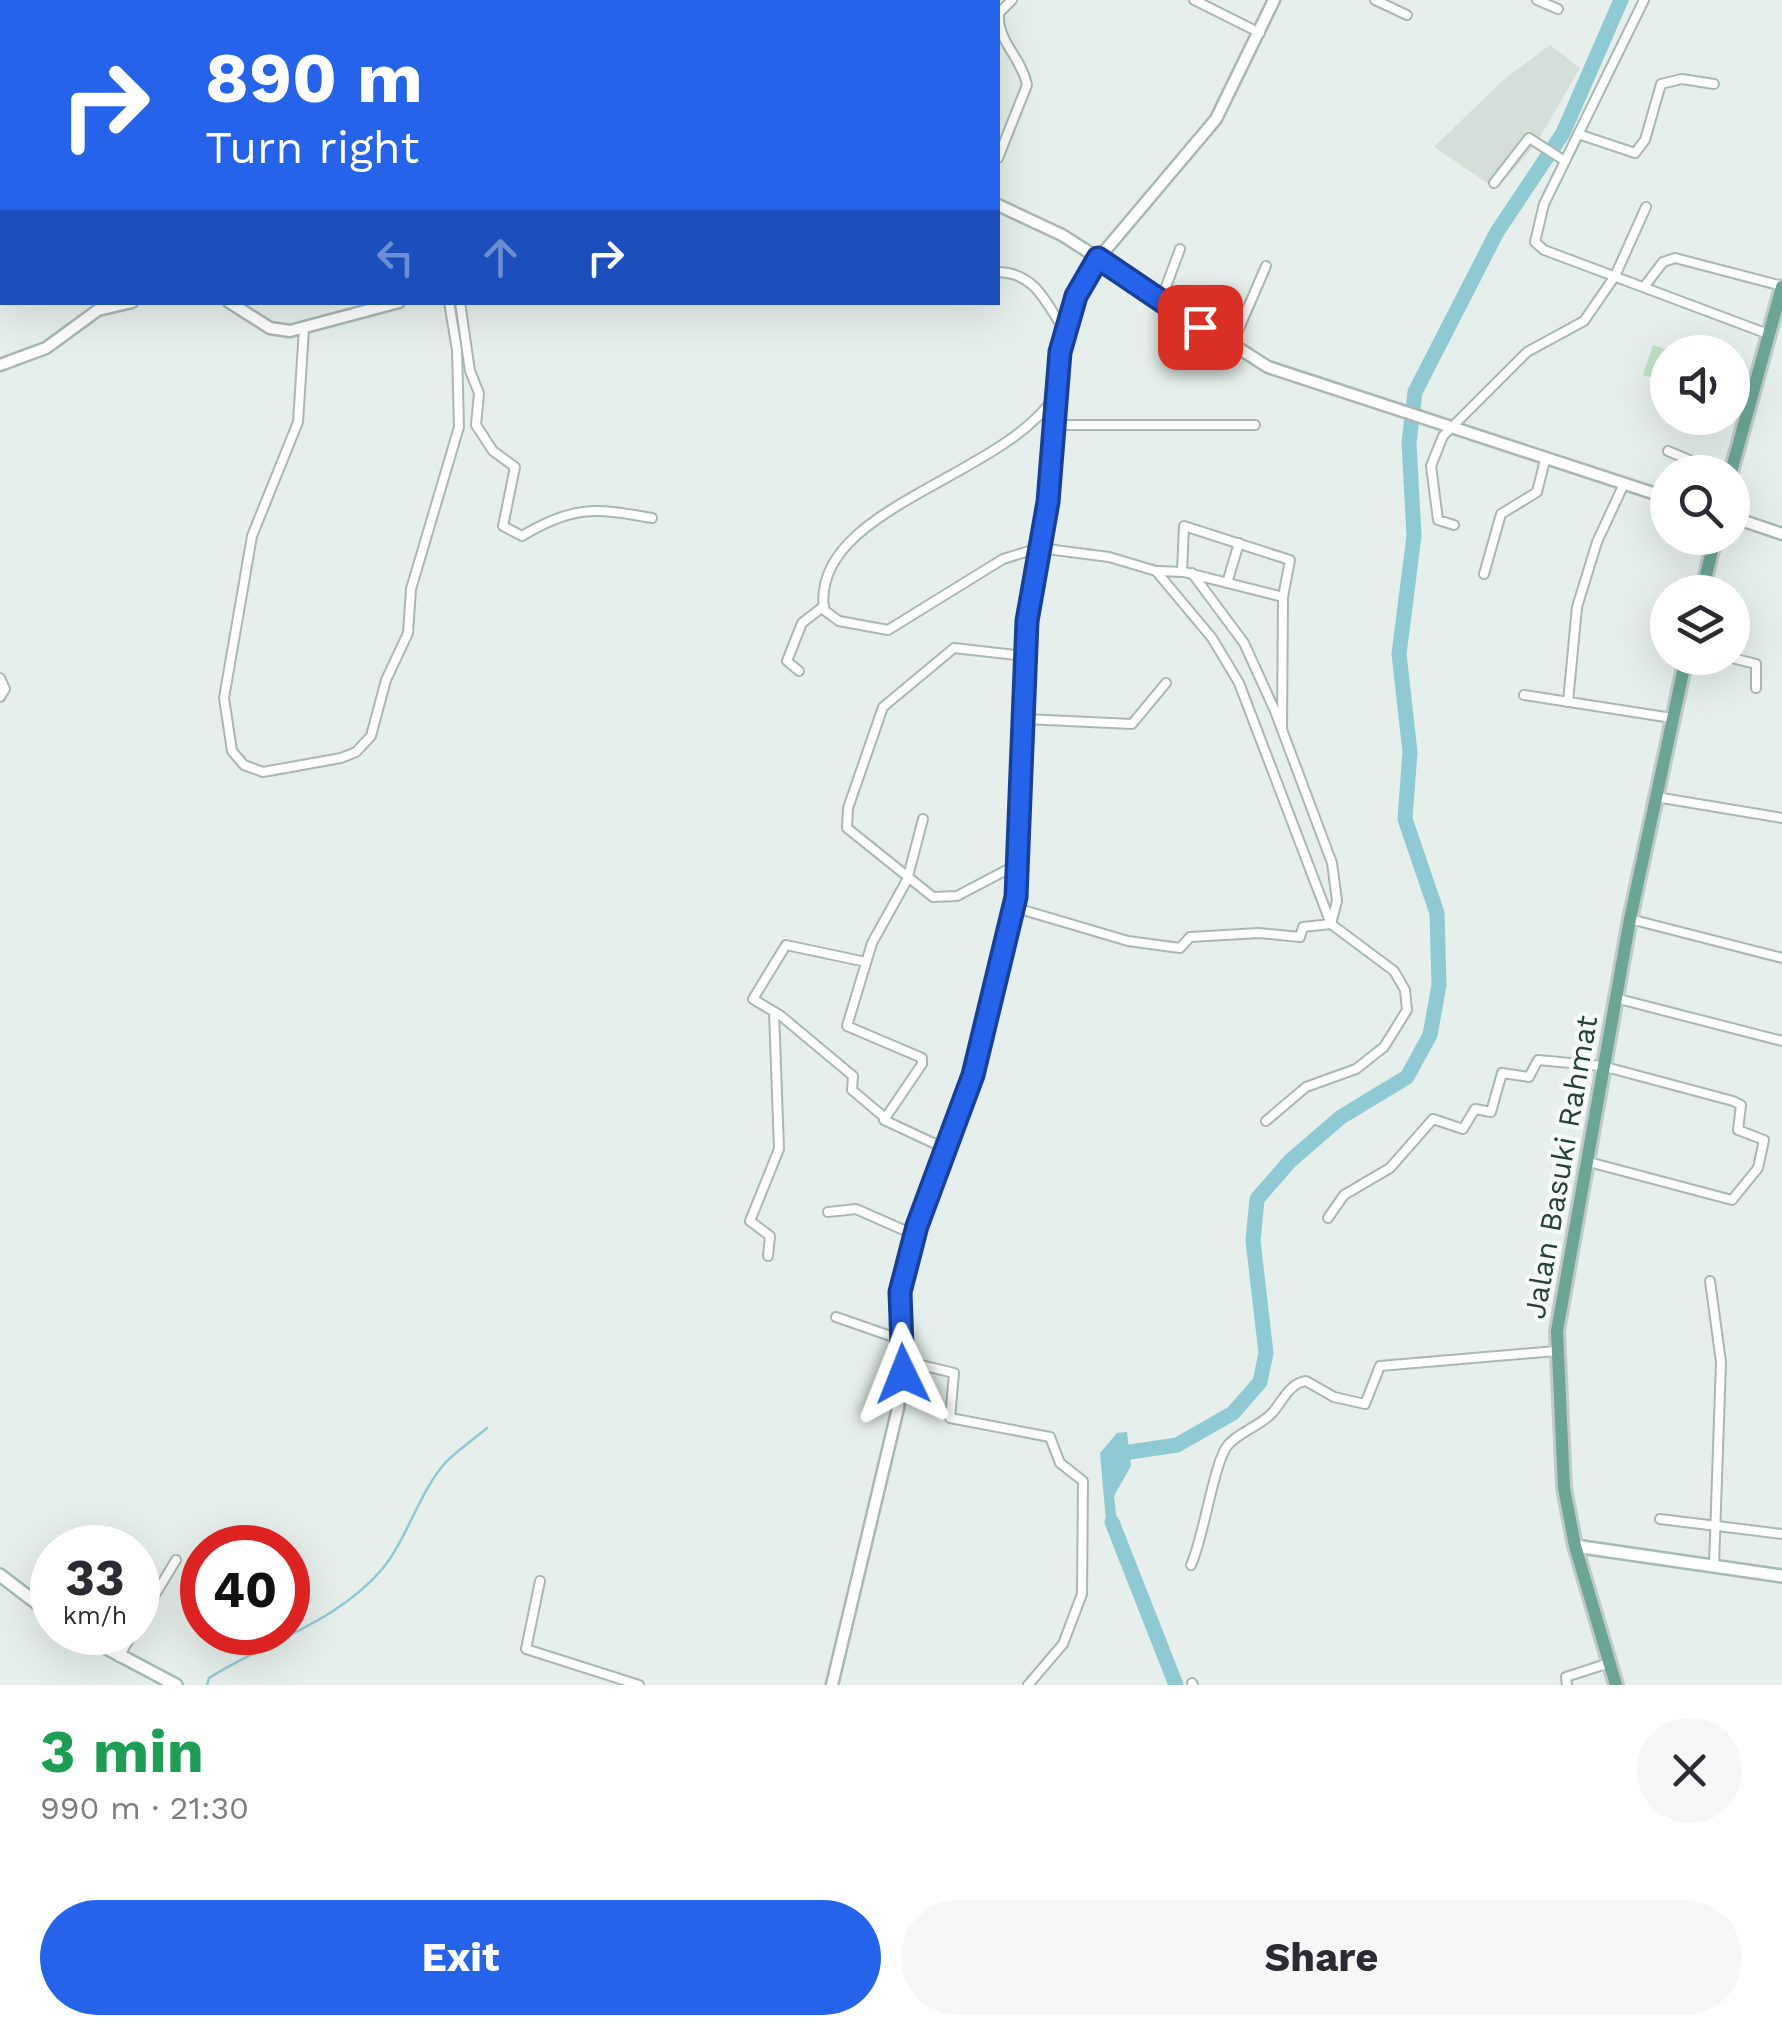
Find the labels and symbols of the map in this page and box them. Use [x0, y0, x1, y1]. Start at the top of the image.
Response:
pin [1158, 285, 1243, 370]
street label: Jalan Basuki Rahmat [1517, 1012, 1605, 1321]
position arrow [851, 1322, 955, 1426]
speed limit sign: 40 [180, 1525, 310, 1655]

